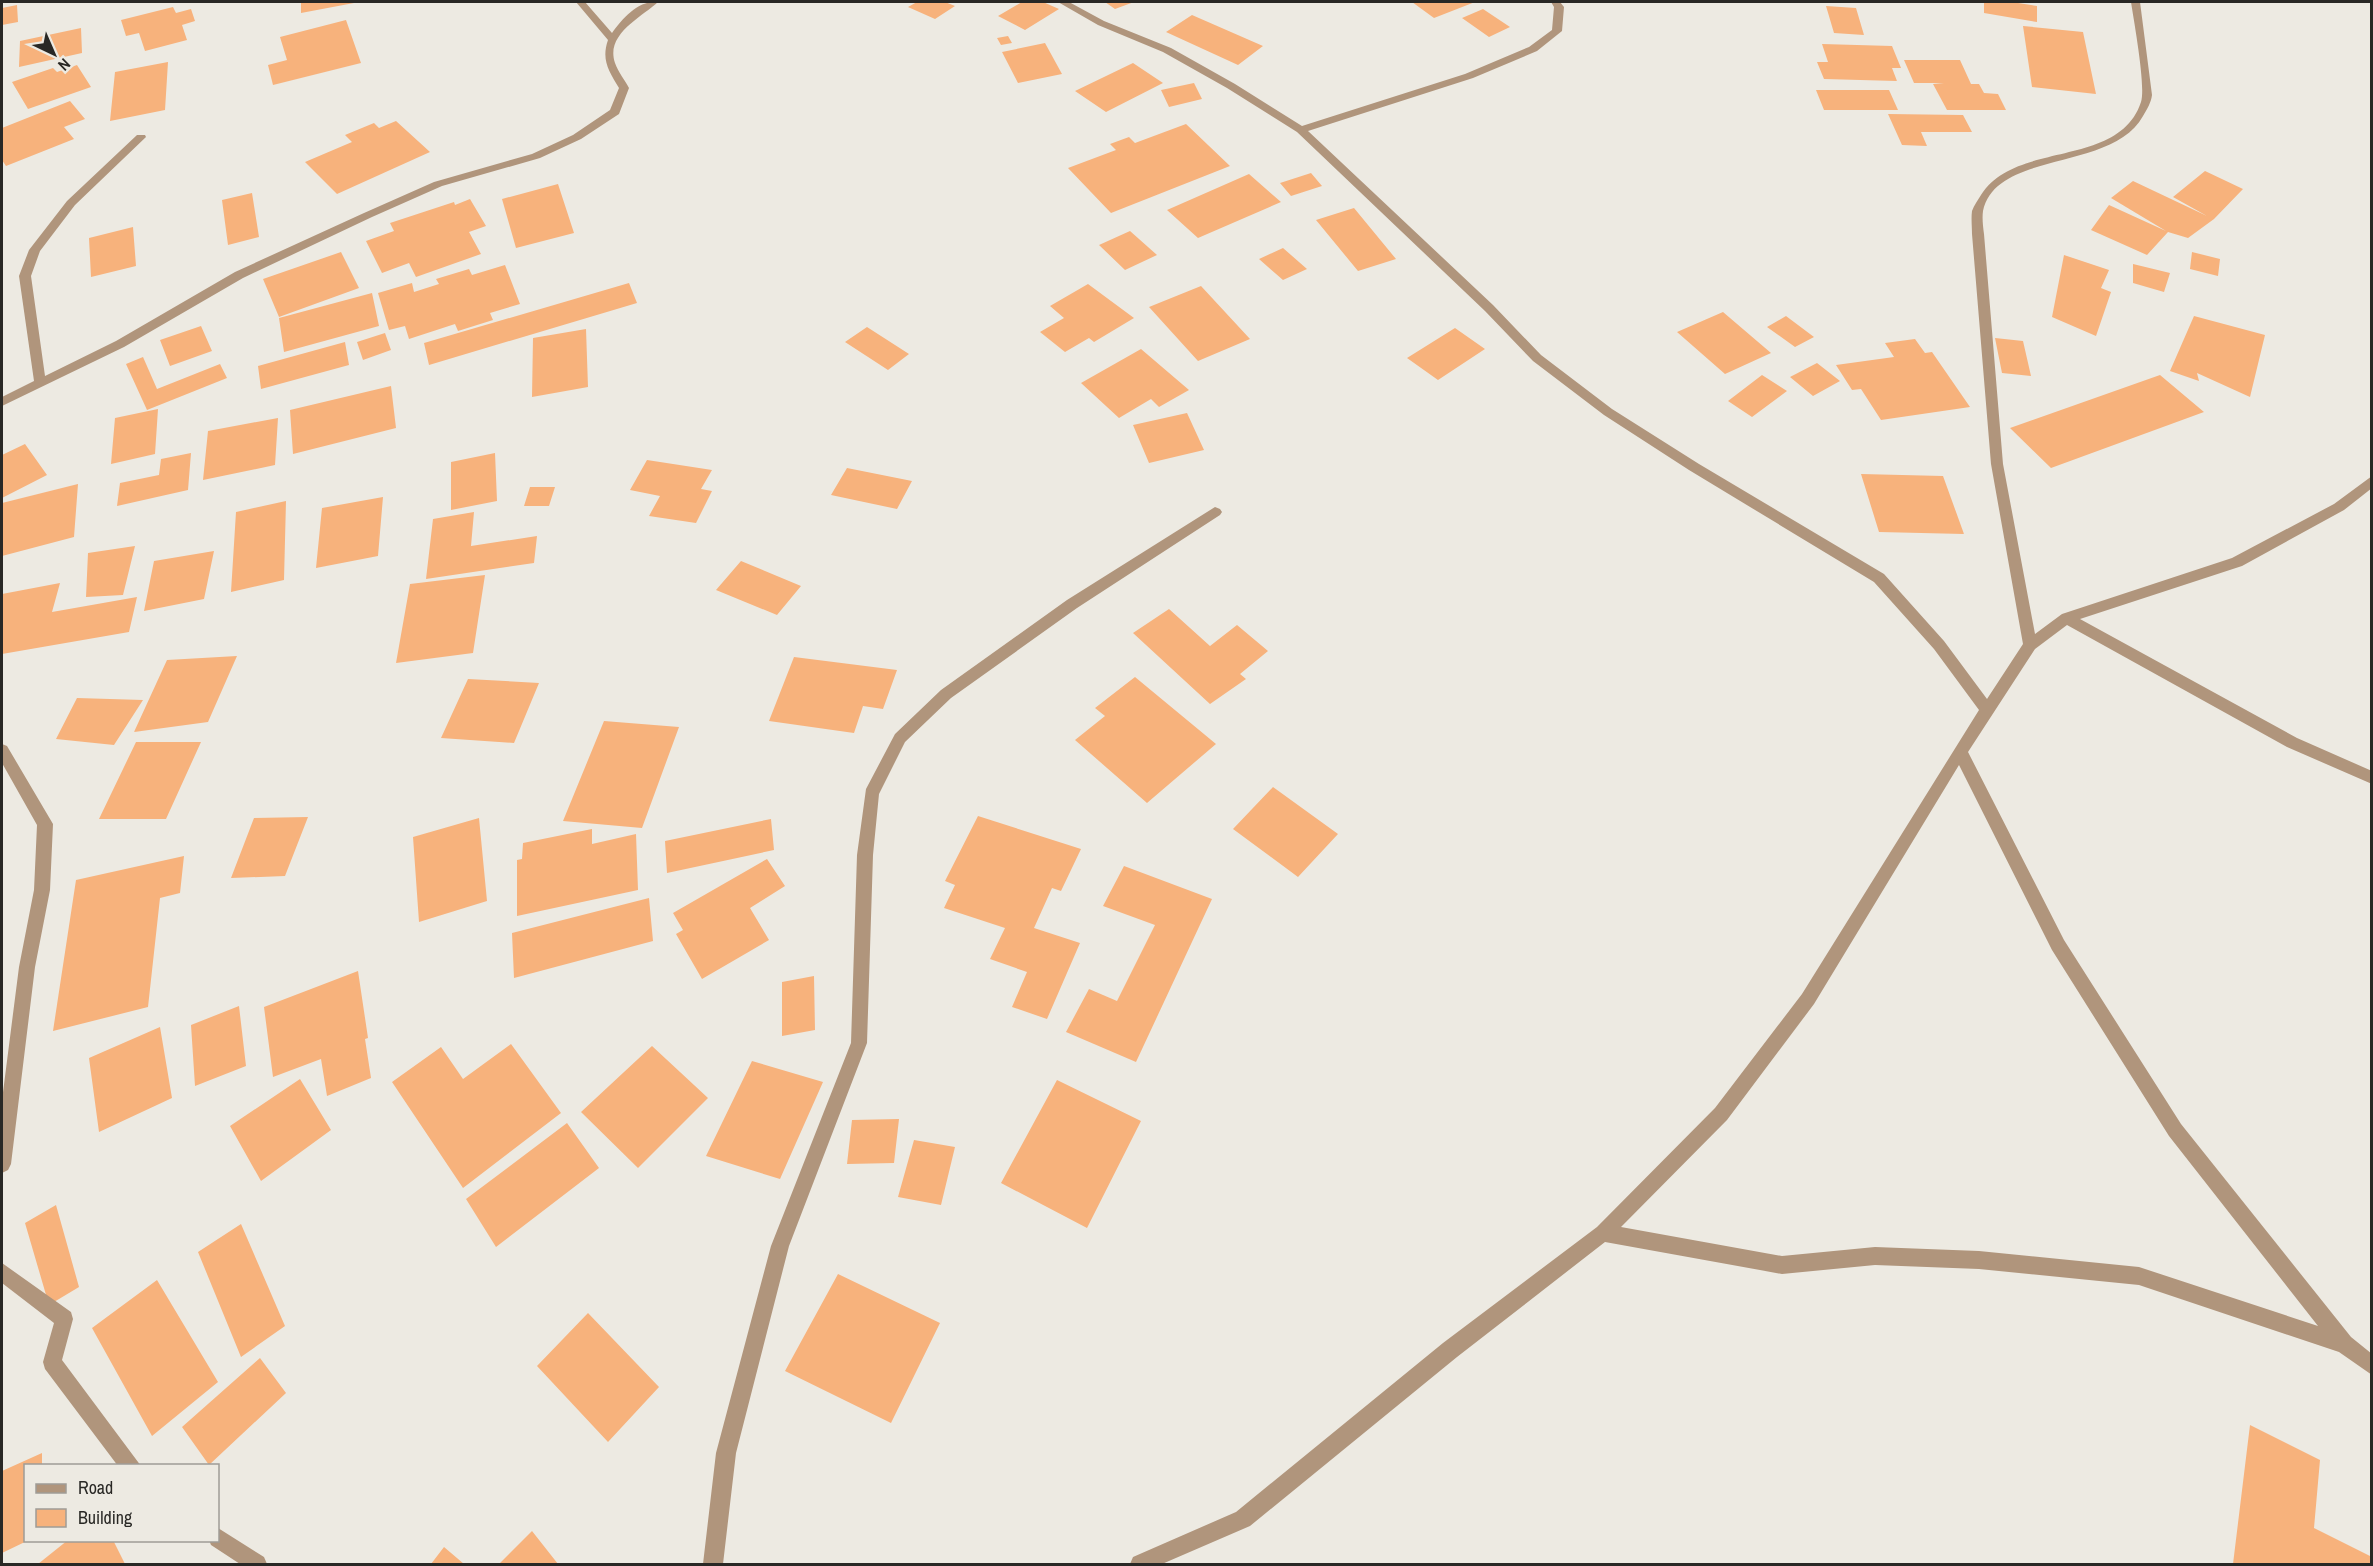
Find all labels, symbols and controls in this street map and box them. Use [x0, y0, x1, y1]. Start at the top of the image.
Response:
north arrow [24, 24, 84, 84]
text: N [53, 54, 75, 76]
legend [24, 1464, 219, 1542]
text: Road [78, 1475, 113, 1500]
text: Building [78, 1505, 133, 1530]

